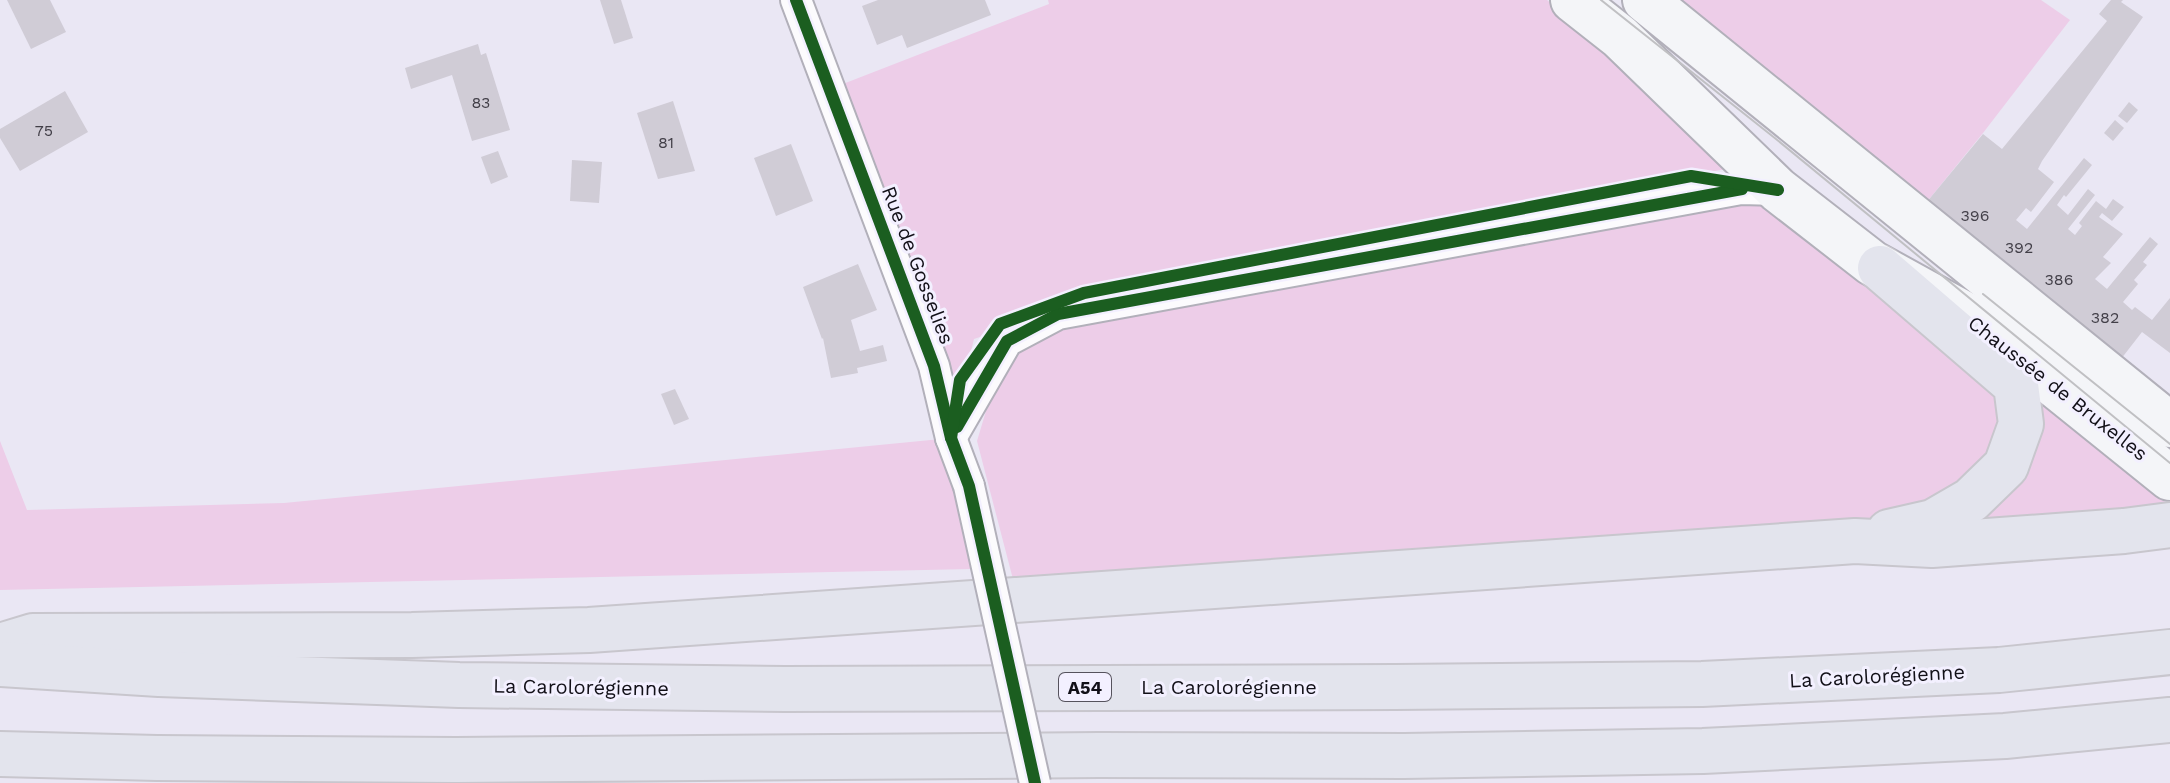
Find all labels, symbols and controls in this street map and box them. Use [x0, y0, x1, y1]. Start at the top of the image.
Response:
house number: 83 [472, 93, 490, 112]
house number: 75 [35, 121, 53, 140]
house number: 81 [658, 133, 674, 152]
street label: Rue de Gosselies [877, 183, 959, 347]
house number: 396 [1961, 206, 1989, 225]
house number: 392 [2005, 238, 2033, 257]
house number: 386 [2045, 270, 2073, 289]
house number: 382 [2091, 308, 2119, 327]
street label: Chaussée de Bruxelles [1963, 310, 2153, 466]
street label: La Carolorégienne [1789, 659, 1965, 693]
street label: La Carolorégienne [493, 673, 669, 701]
road number: A54 [1059, 673, 1111, 701]
street label: La Carolorégienne [1141, 675, 1317, 699]

